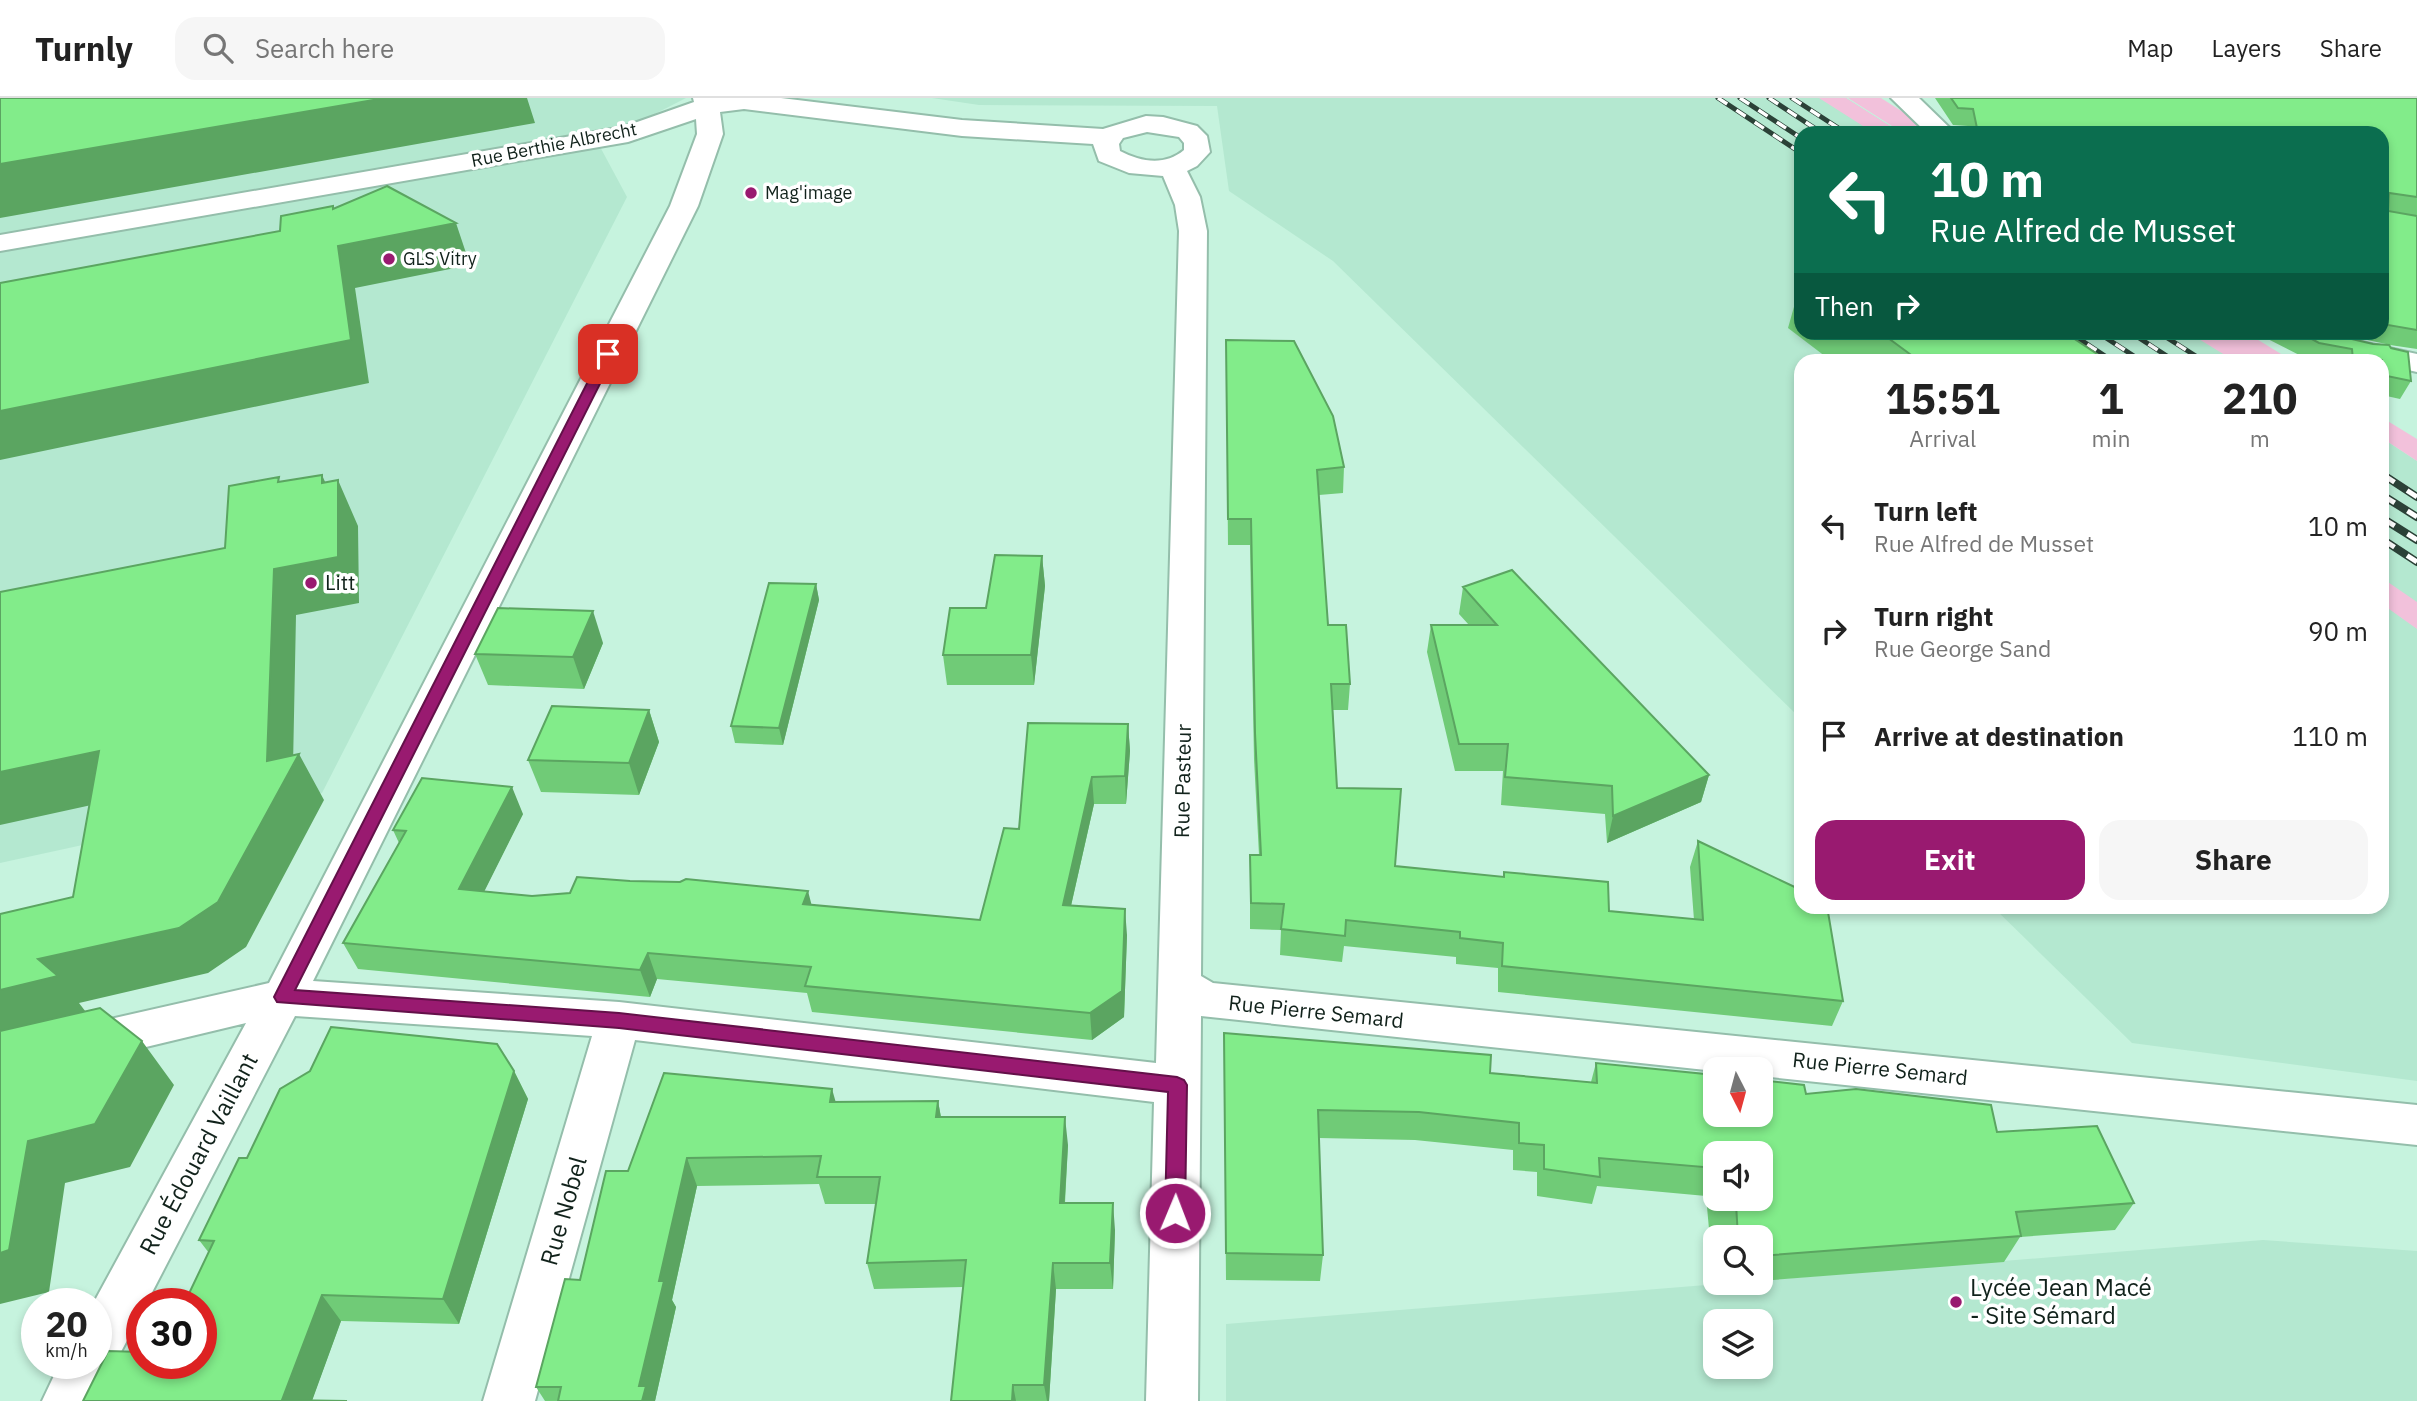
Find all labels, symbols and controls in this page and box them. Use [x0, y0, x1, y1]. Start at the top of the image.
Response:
search box [175, 17, 665, 80]
text: Turnly [35, 27, 133, 70]
icon: search [199, 29, 237, 67]
text: Search here [255, 31, 394, 65]
text: Map [2127, 32, 2174, 64]
text: Layers [2212, 32, 2282, 64]
text: Share [2320, 32, 2382, 64]
street label: Rue Berthie Albrecht [469, 117, 639, 172]
text: 10 m [1930, 147, 2044, 210]
icon: left [1815, 154, 1906, 245]
place label: Mag'image [765, 181, 852, 204]
marker: Mag'image [743, 185, 759, 201]
text: Rue Alfred de Musset [1930, 209, 2236, 251]
place label: GLS Vitry [403, 247, 477, 270]
marker: GLS Vitry [381, 251, 397, 267]
icon: right [1888, 287, 1926, 325]
text: Then [1815, 289, 1874, 323]
pin [578, 324, 638, 384]
icon: arrive [589, 335, 627, 373]
text: 15:51 [1885, 371, 2000, 426]
text: 1 [2098, 371, 2124, 426]
text: 210 [2222, 371, 2298, 426]
text: Arrival [1909, 423, 1976, 453]
text: min [2092, 423, 2130, 453]
text: m [2250, 423, 2270, 453]
text: Turn left [1874, 494, 1977, 528]
icon: left [1815, 507, 1853, 545]
text: 10 m [2308, 509, 2368, 543]
text: Rue Alfred de Musset [1874, 528, 2094, 558]
place label: Litt [325, 568, 355, 596]
marker: Litt [303, 575, 319, 591]
text: Turn right [1874, 599, 1993, 633]
icon: right [1815, 612, 1853, 650]
text: 90 m [2308, 614, 2368, 648]
text: Rue George Sand [1874, 633, 2051, 663]
icon: arrive [1815, 717, 1853, 755]
text: Arrive at destination [1874, 719, 2124, 753]
text: 110 m [2292, 719, 2368, 753]
street label: Rue Pasteur [1167, 723, 1197, 838]
button: Exit [1815, 820, 2085, 900]
button: Share [2099, 820, 2368, 900]
street label: Rue Pierre Semard [1227, 988, 1405, 1034]
street label: Rue Pierre Semard [1791, 1045, 1969, 1091]
street label: Rue Édouard Vaillant [131, 1047, 265, 1260]
north arrow [1703, 1057, 1773, 1127]
map controls [1703, 1057, 1773, 1379]
button: sound [1703, 1141, 1773, 1211]
street label: Rue Nobel [532, 1153, 594, 1269]
position arrow [1138, 1176, 1212, 1250]
button: search [1703, 1225, 1773, 1295]
place label: Lycée Jean Macé - Site Sémard [1970, 1271, 2152, 1331]
speed limit sign: 30 [126, 1288, 217, 1379]
marker: Lycée Jean Macé - Site Sémard [1948, 1294, 1964, 1310]
text: 20 [45, 1301, 88, 1347]
button: layers [1703, 1309, 1773, 1379]
text: km/h [45, 1339, 88, 1362]

